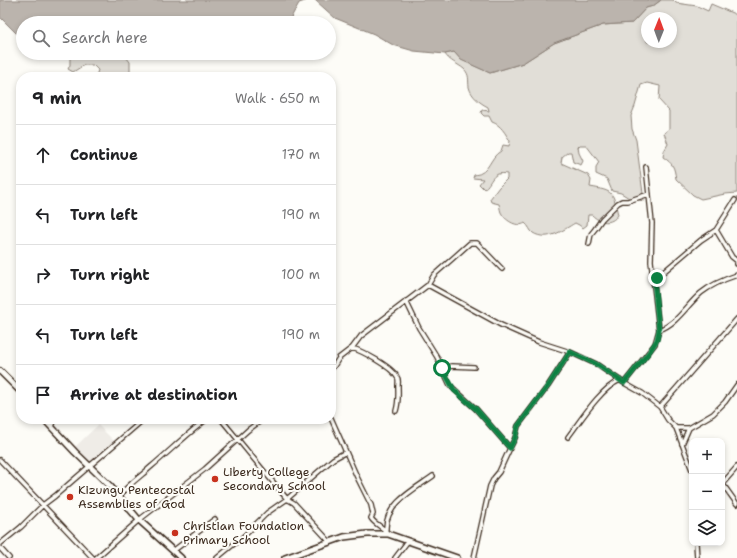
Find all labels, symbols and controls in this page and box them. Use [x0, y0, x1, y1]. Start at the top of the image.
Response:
north arrow [641, 12, 677, 48]
search box [16, 16, 336, 60]
icon: search [30, 27, 52, 49]
text: Search here [62, 28, 148, 48]
text: 9 min [32, 87, 82, 109]
text: Walk · 650 m [235, 90, 320, 107]
icon: ahead [32, 144, 54, 166]
text: Continue [70, 145, 138, 165]
text: 170 m [282, 146, 320, 163]
icon: left [32, 204, 54, 226]
text: Turn left [70, 205, 138, 225]
text: 190 m [281, 206, 320, 223]
icon: right [32, 264, 54, 286]
text: Turn right [70, 265, 150, 285]
text: 100 m [281, 266, 320, 283]
route end [648, 269, 666, 287]
icon: left [32, 324, 54, 346]
text: Turn left [70, 325, 138, 345]
text: 190 m [281, 326, 320, 343]
route start [433, 359, 451, 377]
icon: arrive [32, 384, 54, 406]
text: Arrive at destination [70, 385, 238, 405]
map controls [689, 438, 725, 546]
button: + [689, 438, 725, 474]
place label: Liberty College Secondary School [223, 464, 326, 494]
marker: Liberty College Secondary School [210, 474, 220, 484]
button: − [689, 474, 725, 510]
place label: Kizungu Pentecostal Assemblies of God [78, 482, 195, 512]
marker: Kizungu Pentecostal Assemblies of God [65, 492, 75, 502]
button: layers [689, 510, 725, 546]
place label: Christian Foundation Primary School [183, 518, 304, 548]
marker: Christian Foundation Primary School [170, 528, 180, 538]

